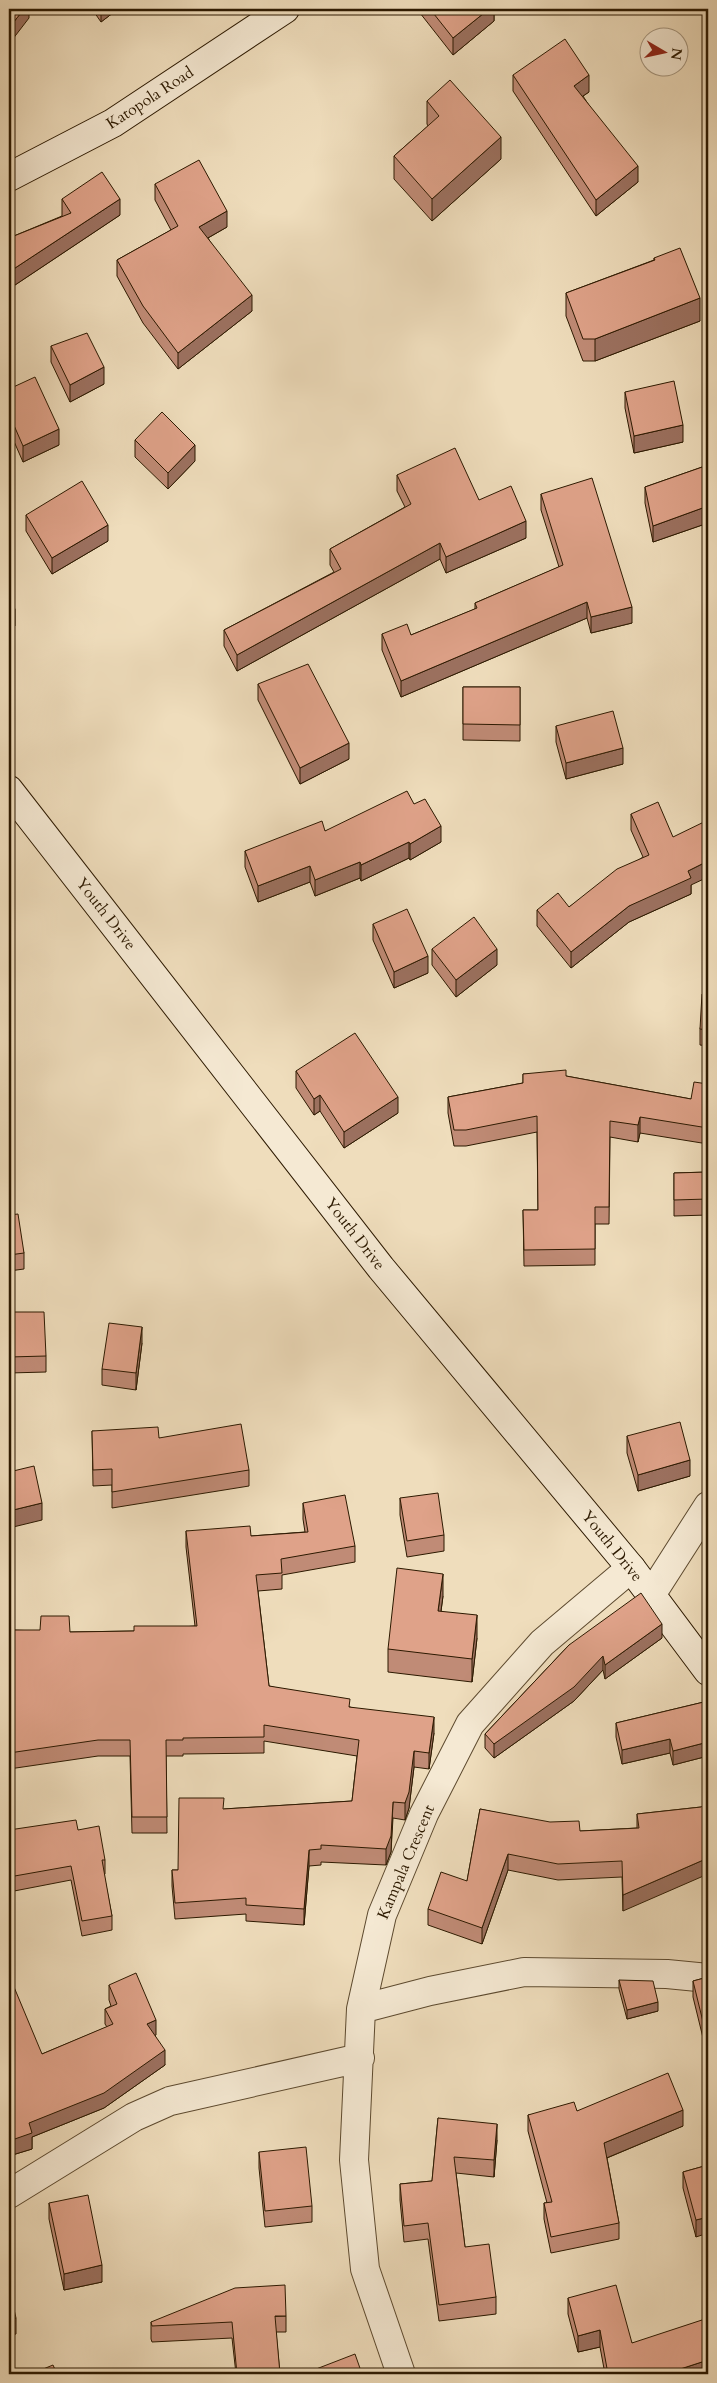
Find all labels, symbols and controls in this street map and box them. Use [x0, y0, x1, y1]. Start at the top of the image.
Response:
north arrow [640, 28, 690, 78]
text: N [666, 46, 687, 61]
street label: Katopola Road [102, 61, 198, 134]
street label: Youth Drive [71, 873, 141, 955]
street label: Youth Drive [320, 1193, 390, 1275]
street label: Youth Drive [576, 1506, 648, 1586]
street label: Kampala Crescent [372, 1801, 440, 1923]

